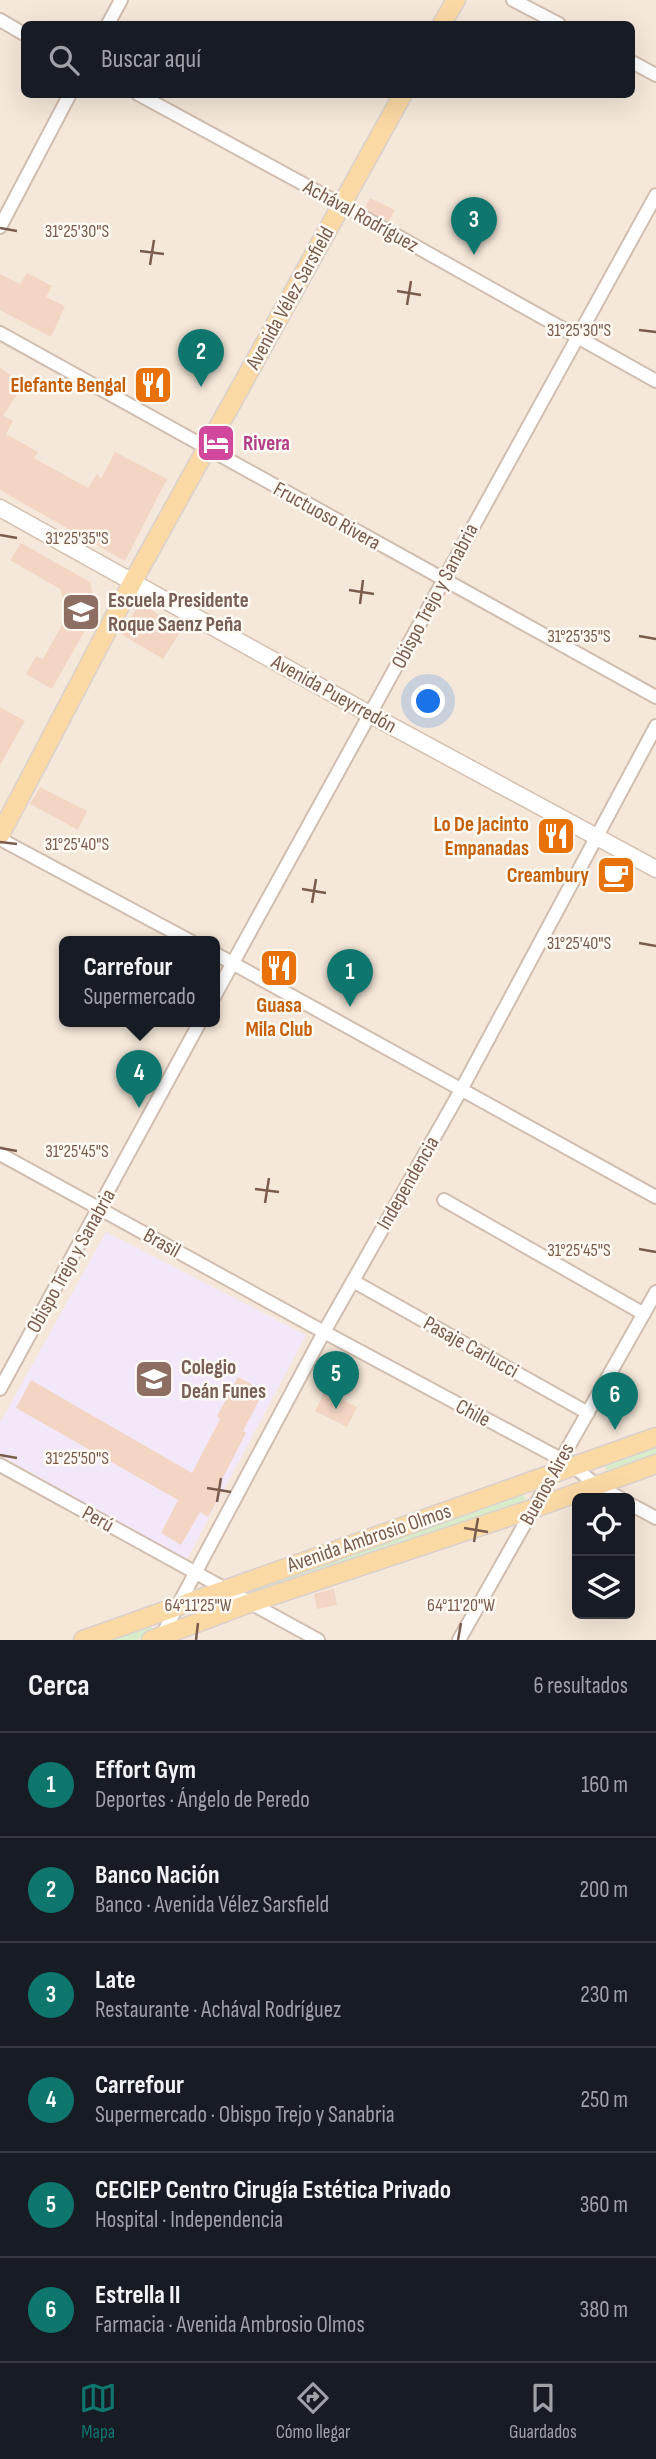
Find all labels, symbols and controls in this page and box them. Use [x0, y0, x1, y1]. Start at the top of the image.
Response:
search box [21, 21, 635, 98]
icon: search [45, 41, 83, 79]
text: Buscar aquí [101, 44, 201, 75]
street label: Achával Rodríguez [298, 174, 423, 258]
pin: 3 [451, 197, 497, 255]
text: 31°25'30"S [45, 221, 109, 242]
street label: Avenida Vélez Sarsfield [240, 222, 340, 375]
text: 31°25'30"S [547, 320, 611, 341]
pin: 2 [178, 329, 224, 387]
restaurant icon: Elefante Bengal [132, 364, 174, 406]
place label: Elefante Bengal [10, 373, 126, 398]
hotel icon: Rivera [195, 422, 237, 464]
place label: Rivera [243, 431, 290, 456]
street label: Fructuoso Rivera [269, 476, 385, 556]
street label: Obispo Trejo y Sanabria [386, 519, 484, 673]
text: 31°25'35"S [45, 528, 109, 549]
place label: Escuela Presidente Roque Saenz Peña [108, 588, 249, 637]
school or university icon: Escuela Presidente Roque Saenz Peña [60, 591, 102, 633]
text: 31°25'35"S [547, 626, 611, 647]
street label: Avenida Pueyrredón [266, 649, 401, 739]
your location [411, 684, 445, 718]
place label: Lo De Jacinto Empanadas [433, 812, 529, 861]
restaurant icon: Lo De Jacinto Empanadas [535, 815, 577, 857]
text: 31°25'40"S [45, 834, 109, 855]
cafe icon: Creambury [595, 854, 637, 896]
place label: Creambury [507, 863, 589, 888]
text: 31°25'40"S [547, 933, 611, 954]
popup [59, 936, 220, 1027]
restaurant icon: Guasa Mila Club [258, 947, 300, 989]
pin: 1 [327, 949, 373, 1007]
text: Carrefour [84, 952, 173, 983]
text: Supermercado [84, 983, 195, 1011]
place label: Guasa Mila Club [246, 993, 313, 1042]
pin: 4 [116, 1050, 162, 1108]
street label: Independencia [371, 1132, 445, 1234]
text: 31°25'45"S [45, 1141, 109, 1162]
street label: Obispo Trejo y Sanabria [21, 1185, 121, 1337]
street label: Brasil [139, 1223, 185, 1263]
text: 31°25'45"S [547, 1240, 611, 1261]
street label: Pasaje Carlucci [419, 1311, 523, 1383]
pin: 5 [313, 1351, 359, 1409]
place label: Colegio Deán Funes [181, 1355, 266, 1404]
school or university icon: Colegio Deán Funes [133, 1358, 175, 1400]
pin: 6 [592, 1372, 638, 1430]
street label: Chile [451, 1394, 495, 1432]
street label: Buenos Aires [514, 1439, 580, 1529]
text: 31°25'50"S [45, 1448, 109, 1469]
map controls [572, 1493, 635, 1619]
button: locate [572, 1493, 635, 1556]
street label: Avenida Ambrosio Olmos [283, 1498, 454, 1578]
street label: Perú [78, 1500, 118, 1538]
button: layers [572, 1556, 635, 1619]
text: 64°11'25"W [164, 1595, 232, 1616]
text: 64°11'20"W [427, 1595, 495, 1616]
text: Cerca [28, 1668, 90, 1704]
text: 6 resultados [533, 1672, 628, 1700]
text: Effort Gym [95, 1755, 196, 1786]
text: 1 [46, 1771, 56, 1799]
text: 160 m [581, 1771, 628, 1799]
text: Deportes · Ángelo de Peredo [95, 1786, 310, 1814]
text: Banco Nación [95, 1860, 220, 1891]
text: 2 [46, 1876, 56, 1904]
text: 200 m [580, 1876, 628, 1904]
text: Banco · Avenida Vélez Sarsfield [95, 1891, 329, 1919]
text: Late [95, 1965, 136, 1996]
text: 3 [46, 1981, 56, 2009]
text: 230 m [580, 1981, 628, 2009]
text: Restaurante · Achával Rodríguez [95, 1996, 341, 2024]
text: Carrefour [95, 2070, 184, 2101]
text: 4 [46, 2086, 56, 2114]
text: 250 m [581, 2086, 628, 2114]
text: Supermercado · Obispo Trejo y Sanabria [95, 2101, 395, 2129]
text: CECIEP Centro Cirugía Estética Privado [95, 2175, 451, 2206]
text: 5 [46, 2191, 56, 2219]
text: 360 m [580, 2191, 628, 2219]
text: Hospital · Independencia [95, 2206, 283, 2234]
text: Estrella II [95, 2280, 180, 2311]
text: 6 [46, 2296, 56, 2324]
text: 380 m [580, 2296, 628, 2324]
text: Farmacia · Avenida Ambrosio Olmos [95, 2311, 365, 2339]
tab: Mapa [79, 2379, 117, 2444]
tab: Cómo llegar [276, 2379, 351, 2444]
tab: Guardados [509, 2379, 577, 2444]

